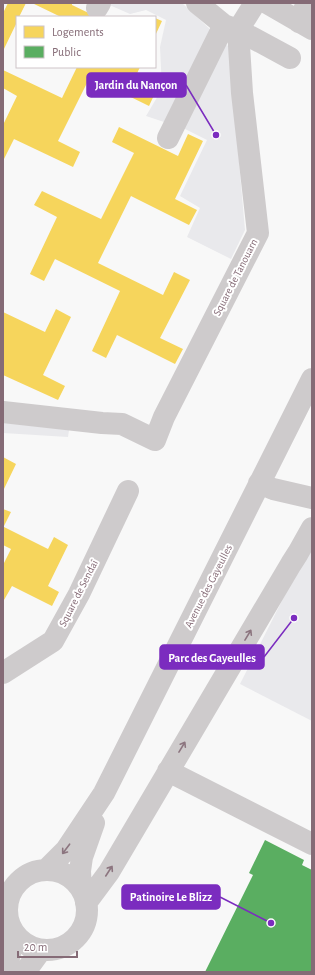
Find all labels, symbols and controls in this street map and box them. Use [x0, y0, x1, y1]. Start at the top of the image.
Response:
legend [16, 16, 156, 68]
text: Logements [52, 26, 104, 38]
text: Public [52, 46, 81, 58]
callout: Jardin du Nançon [87, 73, 186, 97]
text: Jardin du Nançon [95, 79, 177, 91]
street label: Square de Tanouarn [211, 237, 260, 317]
street label: Avenue des Gayeulles [183, 543, 234, 630]
street label: Square de Sendaï [57, 558, 100, 628]
one-way arrow [245, 629, 253, 641]
callout: Parc des Gayeulles [160, 645, 264, 669]
text: Parc des Gayeulles [168, 652, 256, 665]
one-way arrow [179, 741, 187, 753]
one-way arrow [62, 843, 71, 854]
one-way arrow [105, 866, 113, 877]
callout: Patinoire Le Blizz [122, 885, 220, 909]
text: Patinoire Le Blizz [130, 891, 212, 903]
scale bar [18, 933, 77, 959]
text: 20 m [24, 941, 47, 953]

